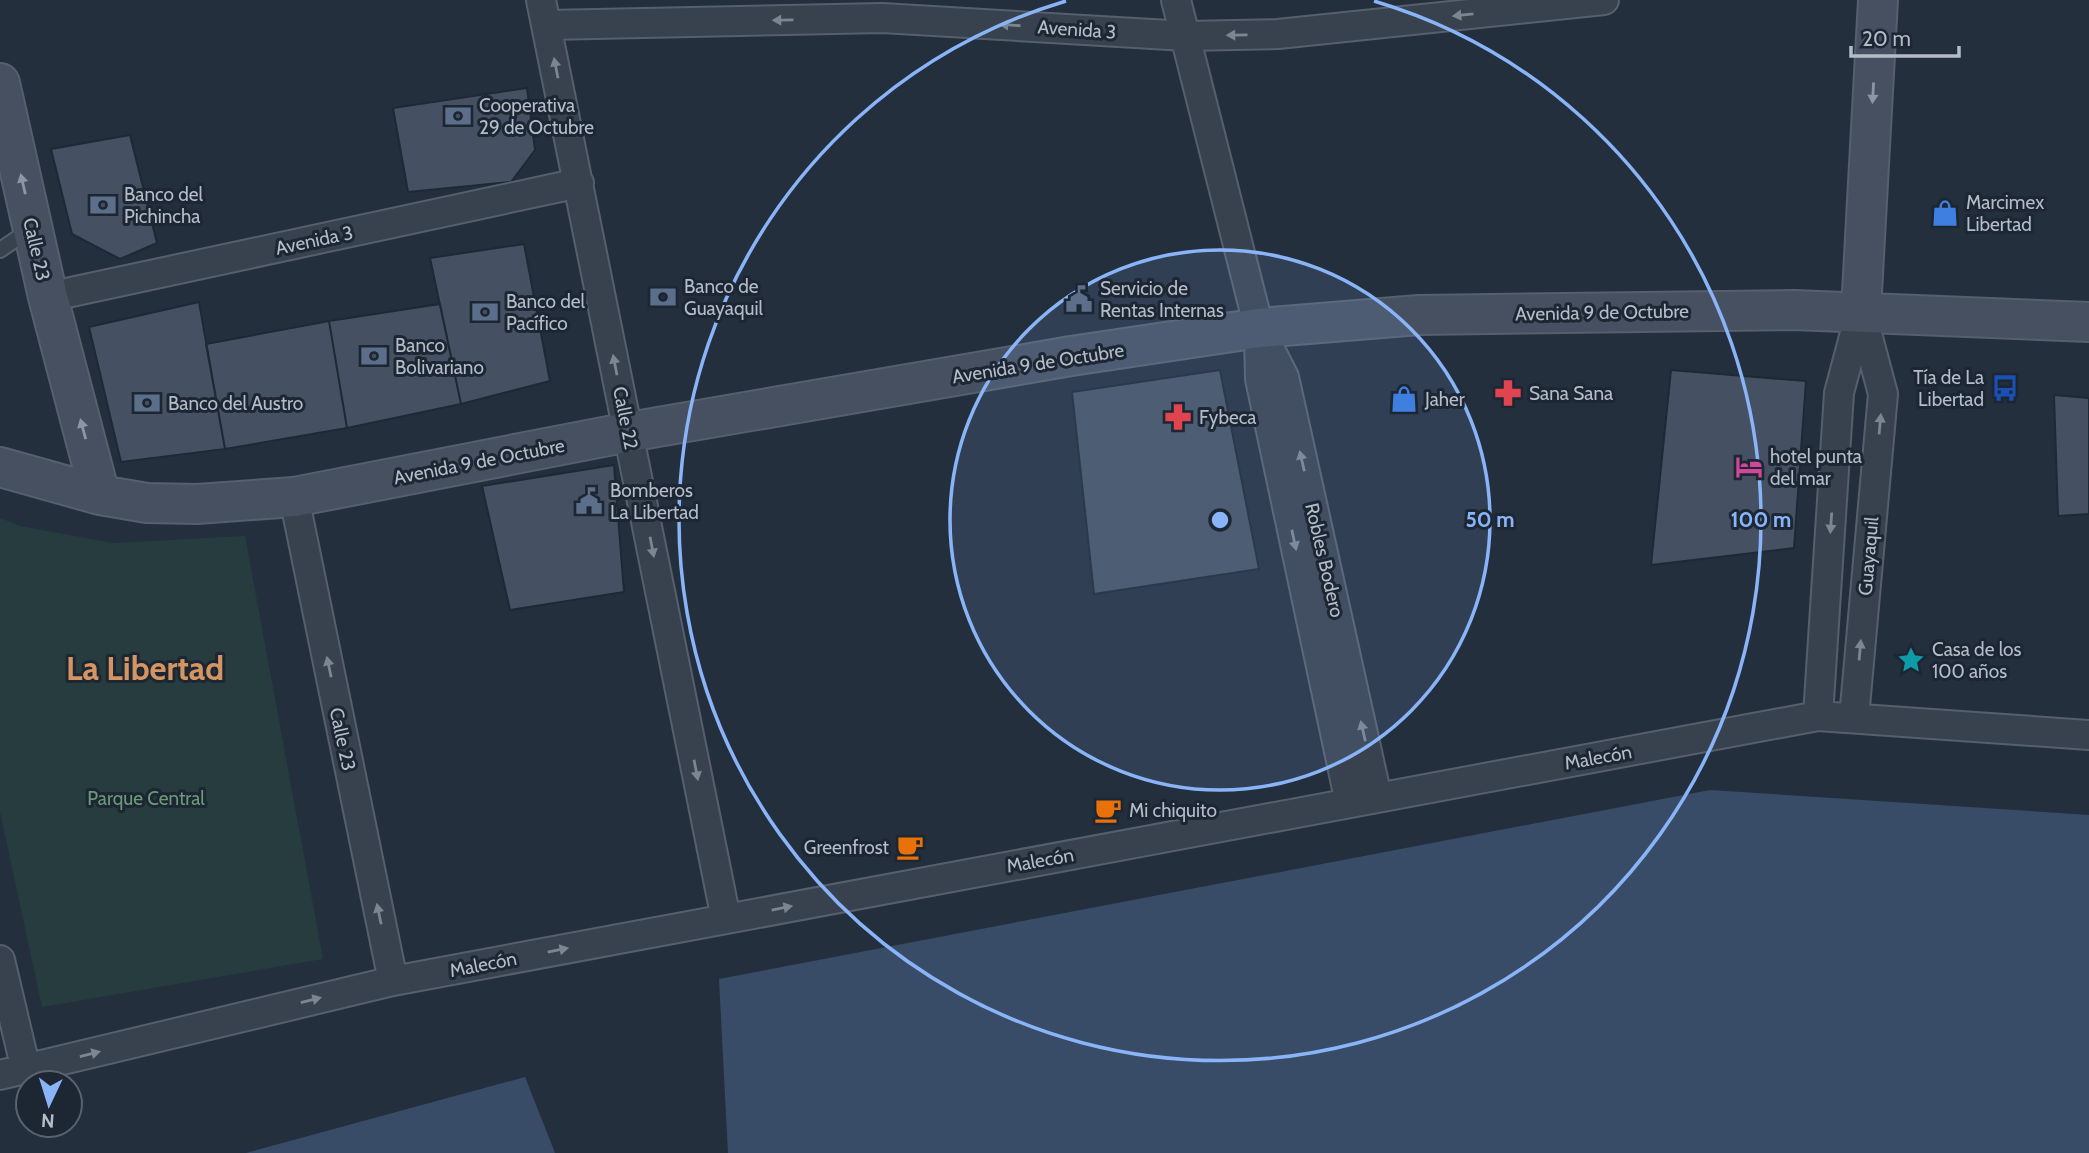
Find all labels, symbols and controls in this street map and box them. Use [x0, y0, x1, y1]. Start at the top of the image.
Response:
one-way arrow [1452, 10, 1474, 21]
one-way arrow [771, 14, 793, 25]
scale bar [1851, 14, 1960, 58]
street label: Avenida 3 [1037, 15, 1117, 44]
one-way arrow [999, 19, 1021, 30]
text: 20 m [1862, 26, 1911, 51]
one-way arrow [1226, 30, 1248, 41]
one-way arrow [550, 57, 561, 79]
one-way arrow [1867, 82, 1878, 104]
place label: Cooperativa 29 de Octubre [479, 94, 594, 139]
bank icon: Cooperativa 29 de Octubre [443, 101, 473, 131]
one-way arrow [17, 173, 28, 195]
place label: Banco del Pichincha [124, 183, 204, 228]
bank icon: Banco del Pichincha [88, 190, 118, 220]
place label: Marcimex Libertad [1966, 191, 2044, 236]
shop icon: Marcimex Libertad [1930, 198, 1960, 228]
street label: Calle 23 [18, 215, 55, 283]
street label: Avenida 3 [273, 221, 355, 260]
place label: Banco de Guayaquil [684, 275, 763, 320]
place label: Servicio de Rentas Internas [1100, 277, 1224, 322]
bank icon: Banco de Guayaquil [648, 282, 678, 312]
public building icon: Servicio de Rentas Internas [1064, 284, 1094, 314]
place label: Banco del Pacífico [506, 290, 586, 335]
bank icon: Banco del Pacífico [470, 297, 500, 327]
street label: Avenida 9 de Octubre [1515, 299, 1689, 326]
place label: Banco Bolivariano [395, 334, 484, 379]
street label: Avenida 9 de Octubre [951, 339, 1126, 388]
bank icon: Banco Bolivariano [359, 341, 389, 371]
one-way arrow [610, 354, 621, 376]
place label: Tía de La Libertad [1913, 366, 1984, 411]
bus stop icon: Tía de La Libertad [1990, 373, 2020, 403]
pharmacy icon: Sana Sana [1493, 378, 1523, 408]
place label: Sana Sana [1529, 382, 1613, 405]
shop icon: Jaher [1389, 384, 1419, 414]
street label: Calle 22 [608, 385, 643, 452]
bank icon: Banco del Austro [132, 388, 162, 418]
place label: Jaher [1424, 388, 1465, 411]
place label: Banco del Austro [168, 392, 303, 415]
pharmacy icon: Fybeca [1163, 402, 1193, 432]
place label: Fybeca [1199, 406, 1256, 429]
one-way arrow [1875, 413, 1886, 435]
one-way arrow [77, 418, 87, 439]
street label: Avenida 9 de Octubre [392, 434, 567, 489]
place label: hotel punta del mar [1770, 445, 1862, 490]
one-way arrow [1297, 450, 1308, 472]
hotel icon: hotel punta del mar [1734, 452, 1764, 482]
place label: Bomberos La Libertad [610, 479, 699, 524]
public building icon: Bomberos La Libertad [574, 486, 604, 516]
street label: Robles Bodero [1300, 501, 1349, 620]
text: 50 m [1465, 507, 1515, 532]
text: 100 m [1731, 507, 1791, 532]
centre of rings [1208, 508, 1232, 532]
one-way arrow [1825, 513, 1836, 535]
street label: Guayaquil [1854, 515, 1883, 596]
one-way arrow [1289, 529, 1300, 551]
one-way arrow [646, 536, 657, 558]
place label: Casa de los 100 años [1932, 638, 2021, 683]
one-way arrow [1855, 639, 1866, 661]
place icon: Casa de los 100 años [1896, 645, 1926, 675]
district label: La Libertad [66, 648, 224, 688]
one-way arrow [323, 656, 334, 678]
street label: Calle 23 [325, 705, 360, 773]
one-way arrow [1357, 720, 1368, 742]
street label: Malecón [1563, 740, 1634, 775]
one-way arrow [691, 759, 702, 781]
park label: Parque Central [87, 787, 205, 810]
cafe icon: Mi chiquito [1093, 795, 1123, 825]
place label: Mi chiquito [1129, 799, 1217, 822]
cafe icon: Greenfrost [895, 832, 925, 862]
place label: Greenfrost [804, 836, 890, 859]
street label: Malecón [1005, 843, 1076, 878]
one-way arrow [374, 903, 385, 925]
one-way arrow [771, 903, 793, 914]
one-way arrow [547, 944, 569, 955]
street label: Malecón [447, 947, 519, 982]
one-way arrow [301, 995, 323, 1006]
one-way arrow [79, 1048, 101, 1059]
north arrow [14, 1069, 84, 1139]
text: N [40, 1109, 55, 1132]

